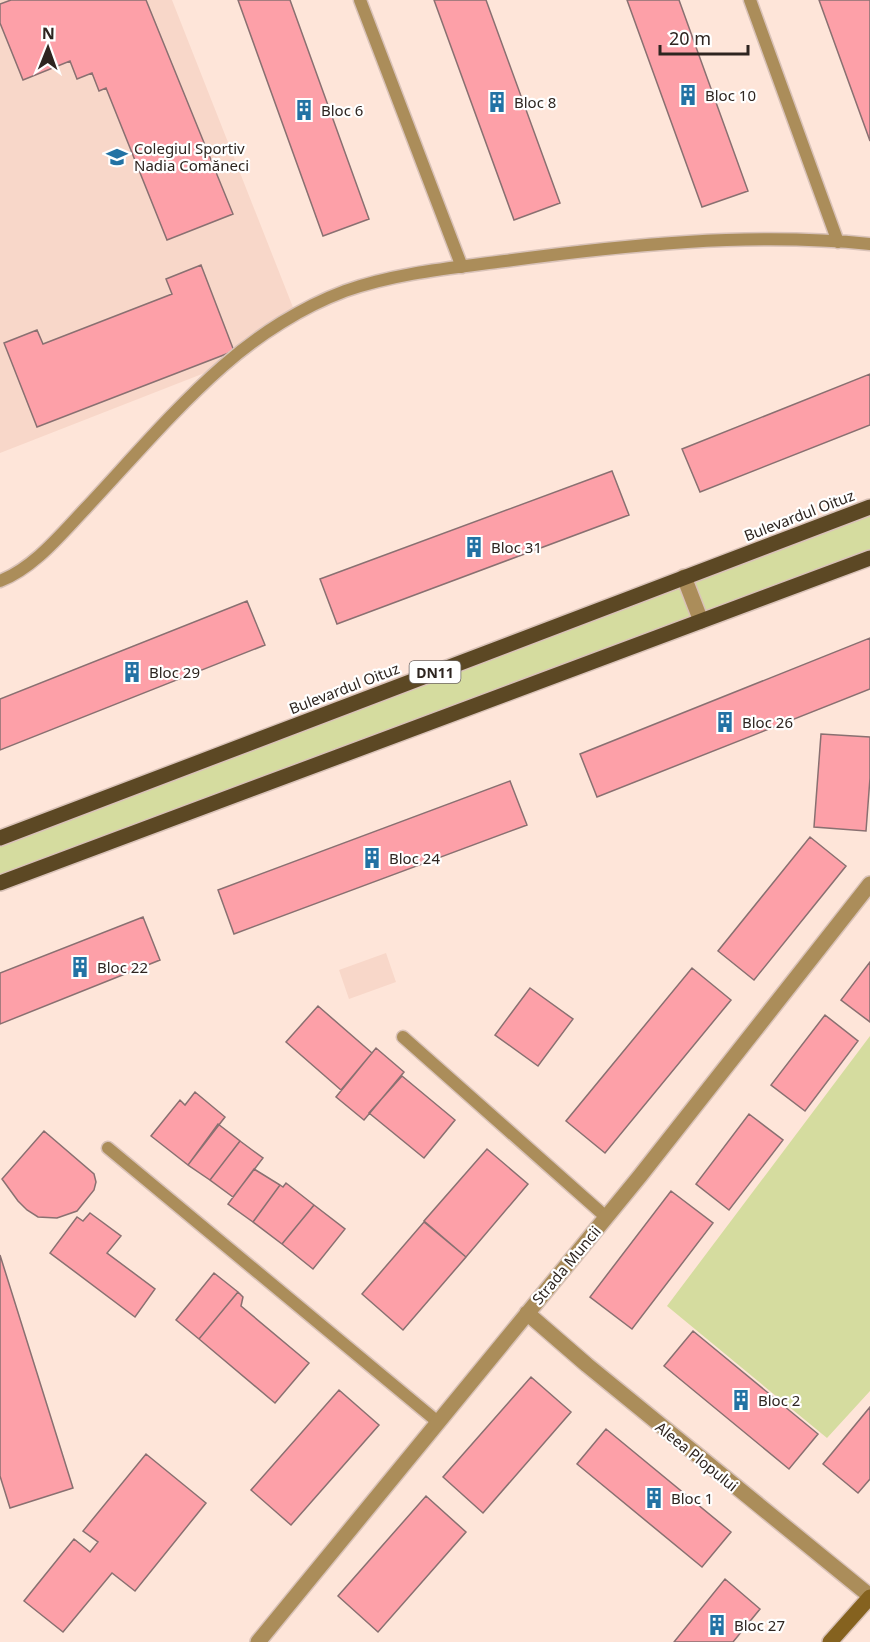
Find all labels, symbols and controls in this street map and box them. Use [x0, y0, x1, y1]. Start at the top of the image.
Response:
north arrow [18, 18, 78, 78]
scale bar [660, 18, 748, 56]
text: N [42, 22, 55, 44]
text: 20 m [669, 26, 711, 50]
building icon: Bloc 10 [676, 83, 700, 107]
place label: Bloc 10 [705, 85, 756, 105]
building icon: Bloc 8 [485, 90, 509, 114]
place label: Bloc 8 [514, 92, 556, 112]
building icon: Bloc 6 [292, 98, 316, 122]
place label: Bloc 6 [321, 100, 363, 120]
place label: Colegiul Sportiv Nadia Comăneci [134, 138, 249, 175]
school or university icon: Colegiul Sportiv Nadia Comăneci [105, 145, 129, 169]
street label: Bulevardul Oituz [741, 485, 857, 545]
building icon: Bloc 31 [462, 535, 486, 559]
place label: Bloc 31 [491, 537, 542, 557]
street label: Bulevardul Oituz [286, 658, 402, 718]
building icon: Bloc 29 [120, 660, 144, 684]
road number: DN11 [410, 661, 460, 683]
place label: Bloc 29 [149, 662, 200, 682]
building icon: Bloc 26 [713, 710, 737, 734]
place label: Bloc 26 [742, 712, 793, 732]
building icon: Bloc 24 [360, 846, 384, 870]
place label: Bloc 24 [389, 848, 440, 868]
building icon: Bloc 22 [68, 955, 92, 979]
place label: Bloc 22 [97, 957, 148, 977]
street label: Strada Muncii [527, 1222, 605, 1308]
building icon: Bloc 2 [729, 1388, 753, 1412]
place label: Bloc 2 [758, 1390, 800, 1410]
street label: Aleea Plopului [652, 1417, 742, 1495]
building icon: Bloc 1 [642, 1486, 666, 1510]
place label: Bloc 1 [671, 1488, 713, 1508]
building icon: Bloc 27 [705, 1613, 729, 1637]
place label: Bloc 27 [734, 1615, 785, 1635]

